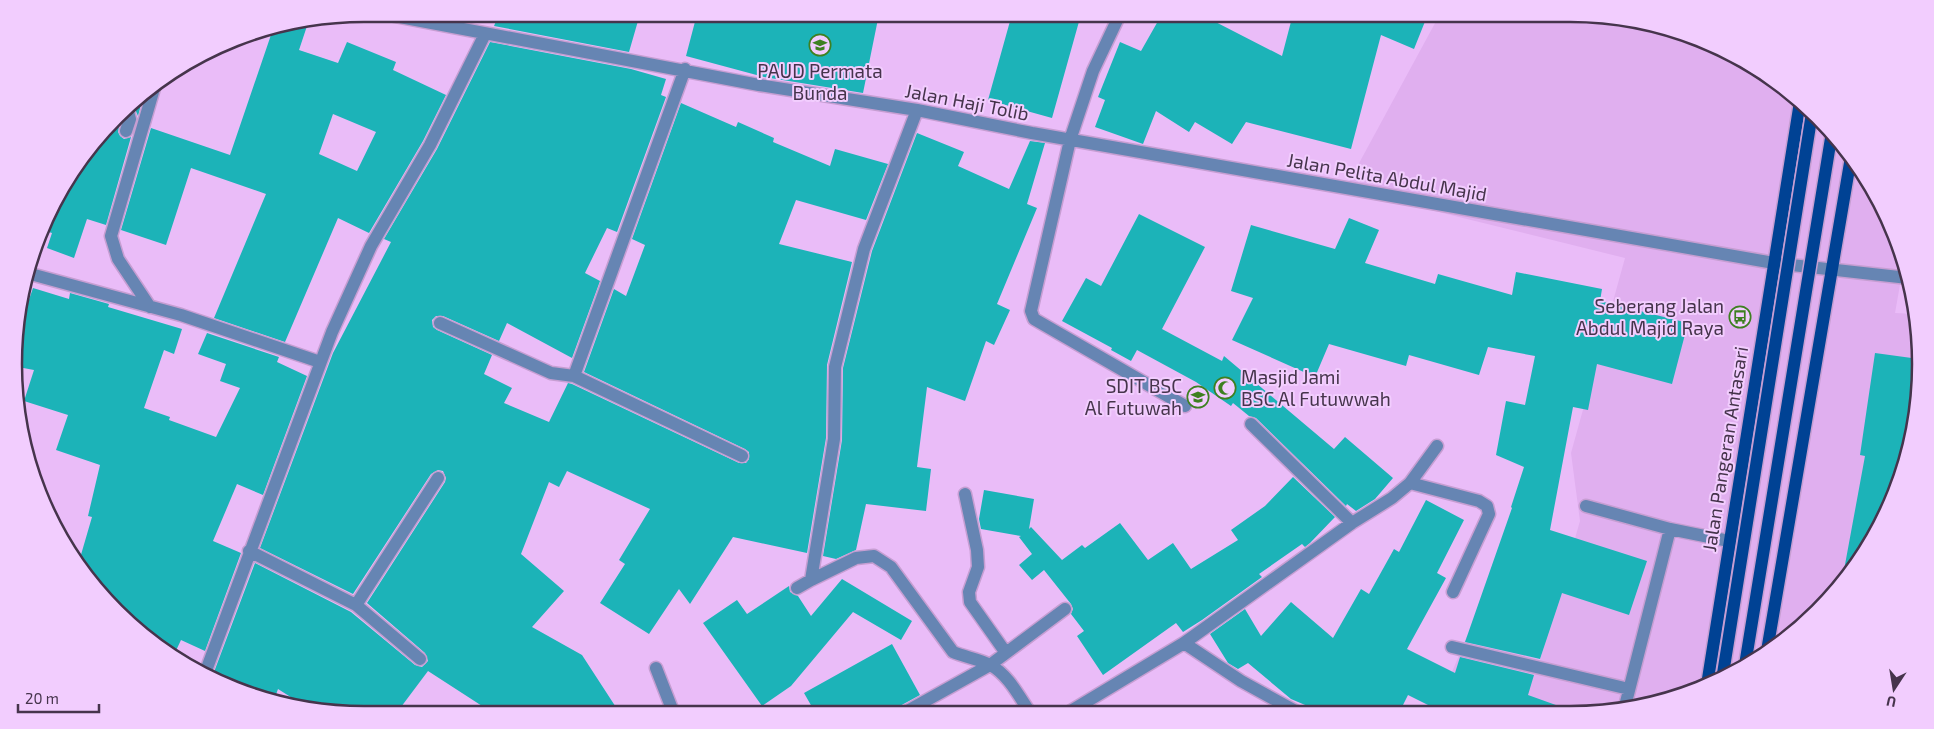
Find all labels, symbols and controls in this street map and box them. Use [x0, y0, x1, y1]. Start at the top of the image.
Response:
school or university icon: PAUD Permata Bunda [808, 33, 832, 57]
place label: PAUD Permata Bunda [757, 59, 883, 104]
street label: Jalan Haji Tolib [903, 78, 1031, 125]
street label: Jalan Pelita Abdul Majid [1285, 148, 1489, 205]
place label: Seberang Jalan Abdul Majid Raya [1576, 294, 1724, 339]
bus stop icon: Seberang Jalan Abdul Majid Raya [1728, 305, 1752, 329]
street label: Jalan Pangeran Antasari [1697, 345, 1752, 553]
place label: Masjid Jami BSC Al Futuwwah [1241, 365, 1391, 410]
place label: SDIT BSC Al Futuwah [1085, 374, 1182, 419]
mosque icon: Masjid Jami BSC Al Futuwwah [1213, 376, 1237, 400]
school or university icon: SDIT BSC Al Futuwah [1186, 385, 1210, 409]
north arrow [1869, 664, 1919, 714]
scale bar [18, 682, 99, 714]
text: 20 m [25, 689, 59, 707]
text: U [1885, 693, 1898, 712]

